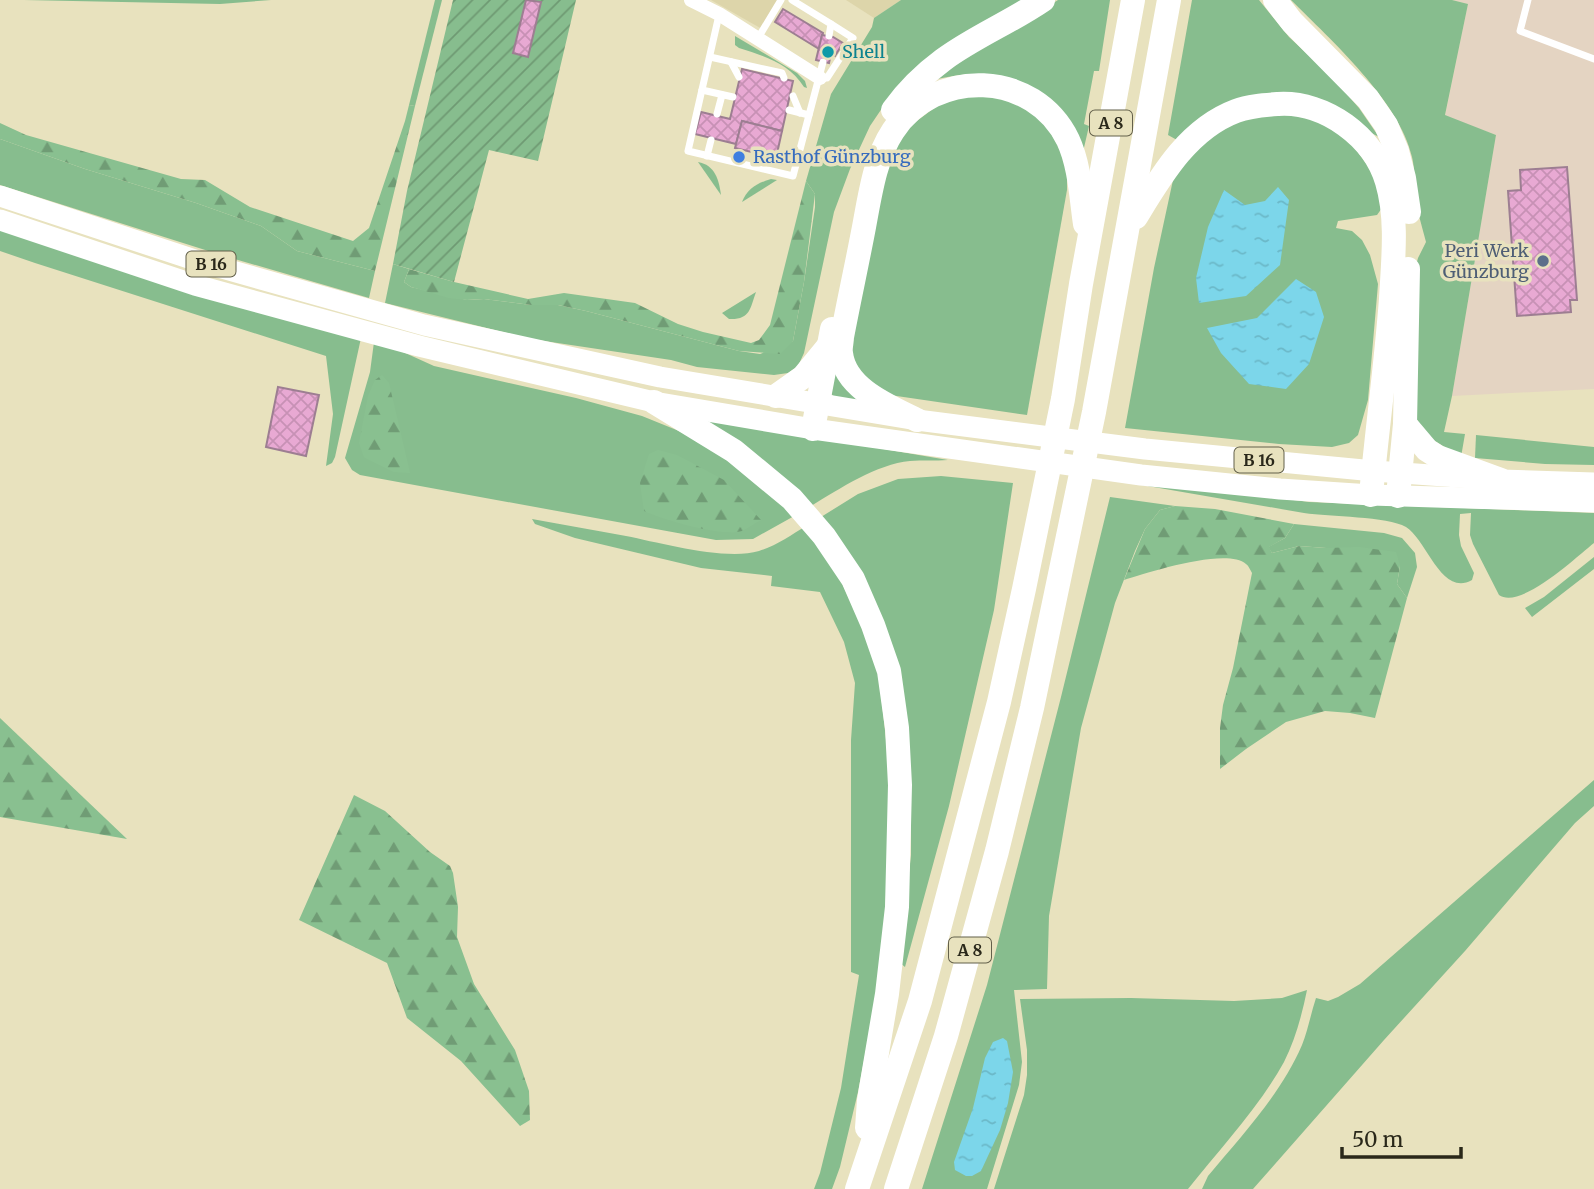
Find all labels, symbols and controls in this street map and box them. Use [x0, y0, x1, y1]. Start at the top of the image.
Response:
place label: Shell [842, 40, 885, 63]
marker: Shell [820, 44, 836, 60]
road number: A 8 [1090, 111, 1132, 136]
place label: Rasthof Günzburg [753, 145, 911, 168]
marker: Rasthof Günzburg [731, 149, 747, 165]
place label: Peri Werk Günzburg [1443, 239, 1530, 283]
road number: B 16 [186, 252, 235, 276]
marker: Peri Werk Günzburg [1535, 253, 1551, 269]
road number: B 16 [1234, 447, 1284, 472]
road number: A 8 [949, 938, 991, 962]
scale bar [1342, 1116, 1461, 1160]
text: 50 m [1352, 1126, 1403, 1153]

